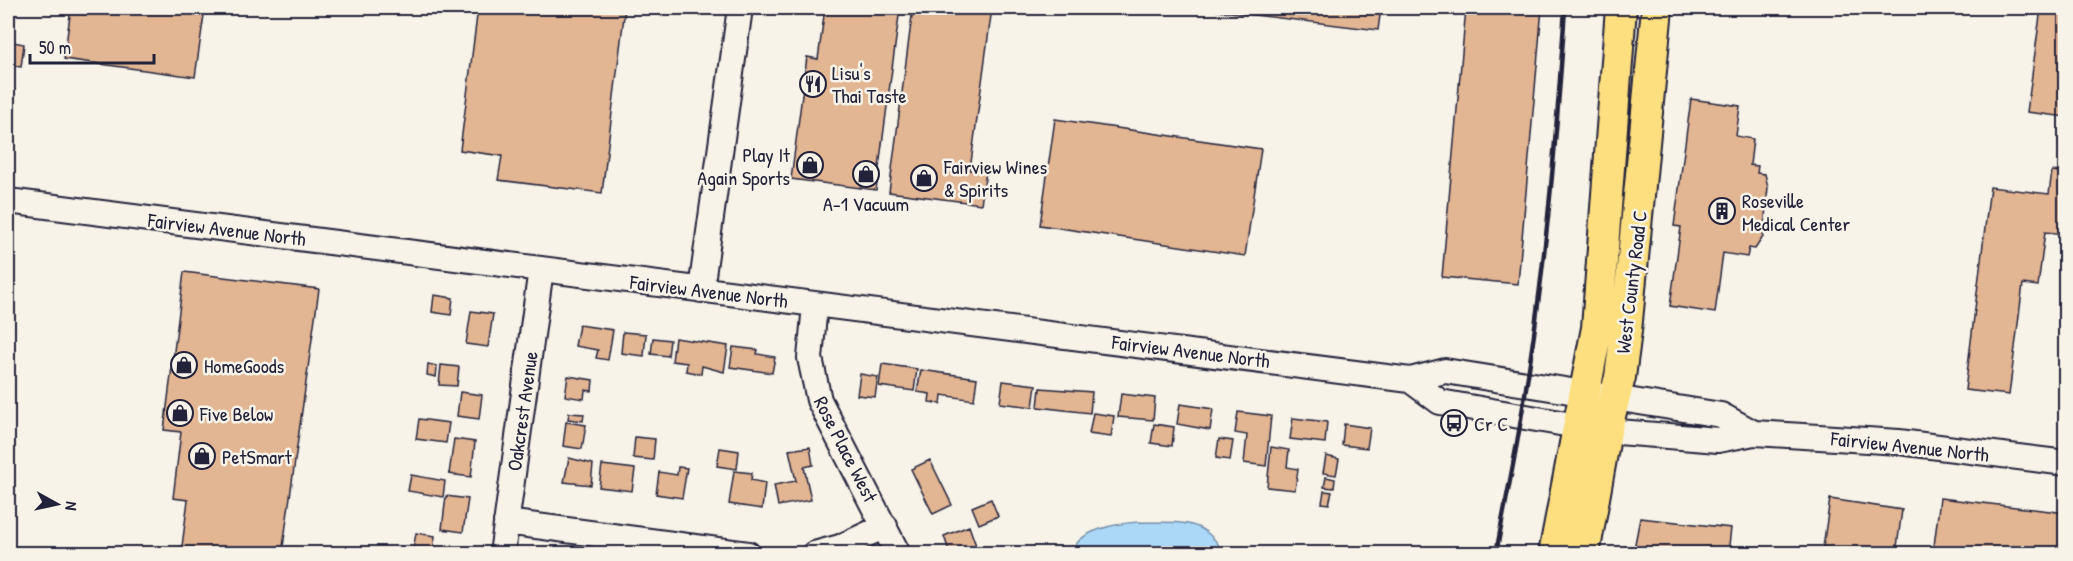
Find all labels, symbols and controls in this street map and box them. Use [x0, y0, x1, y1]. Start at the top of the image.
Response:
scale bar [30, 27, 154, 65]
text: 50 m [39, 35, 71, 60]
place label: Lisu's Thai Taste [832, 59, 906, 109]
restaurant icon: Lisu's Thai Taste [798, 69, 828, 99]
place label: Play It Again Sports [697, 141, 791, 191]
shop icon: Play It Again Sports [795, 150, 825, 180]
place label: Fairview Wines & Spirits [943, 153, 1048, 203]
shop icon: A-1 Vacuum [851, 159, 881, 189]
shop icon: Fairview Wines & Spirits [909, 163, 939, 193]
place label: Roseville Medical Center [1742, 187, 1850, 237]
place label: A-1 Vacuum [823, 190, 909, 217]
building icon: Roseville Medical Center [1707, 196, 1737, 226]
street label: Fairview Avenue North [146, 206, 307, 252]
street label: West County Road C [1609, 209, 1653, 355]
street label: Fairview Avenue North [628, 268, 789, 314]
street label: Fairview Avenue North [1110, 328, 1271, 374]
street label: Oakcrest Avenue [500, 349, 544, 473]
shop icon: HomeGoods [169, 350, 199, 380]
place label: HomeGoods [204, 352, 284, 379]
street label: Rose Place West [808, 391, 885, 508]
shop icon: Five Below [165, 398, 195, 428]
place label: Five Below [199, 400, 273, 427]
bus stop icon: Cr C [1439, 408, 1469, 438]
place label: Cr C [1474, 410, 1508, 437]
street label: Fairview Avenue North [1829, 424, 1990, 468]
shop icon: PetSmart [187, 441, 217, 471]
place label: PetSmart [222, 443, 293, 470]
north arrow [27, 474, 87, 534]
text: N [60, 500, 83, 512]

